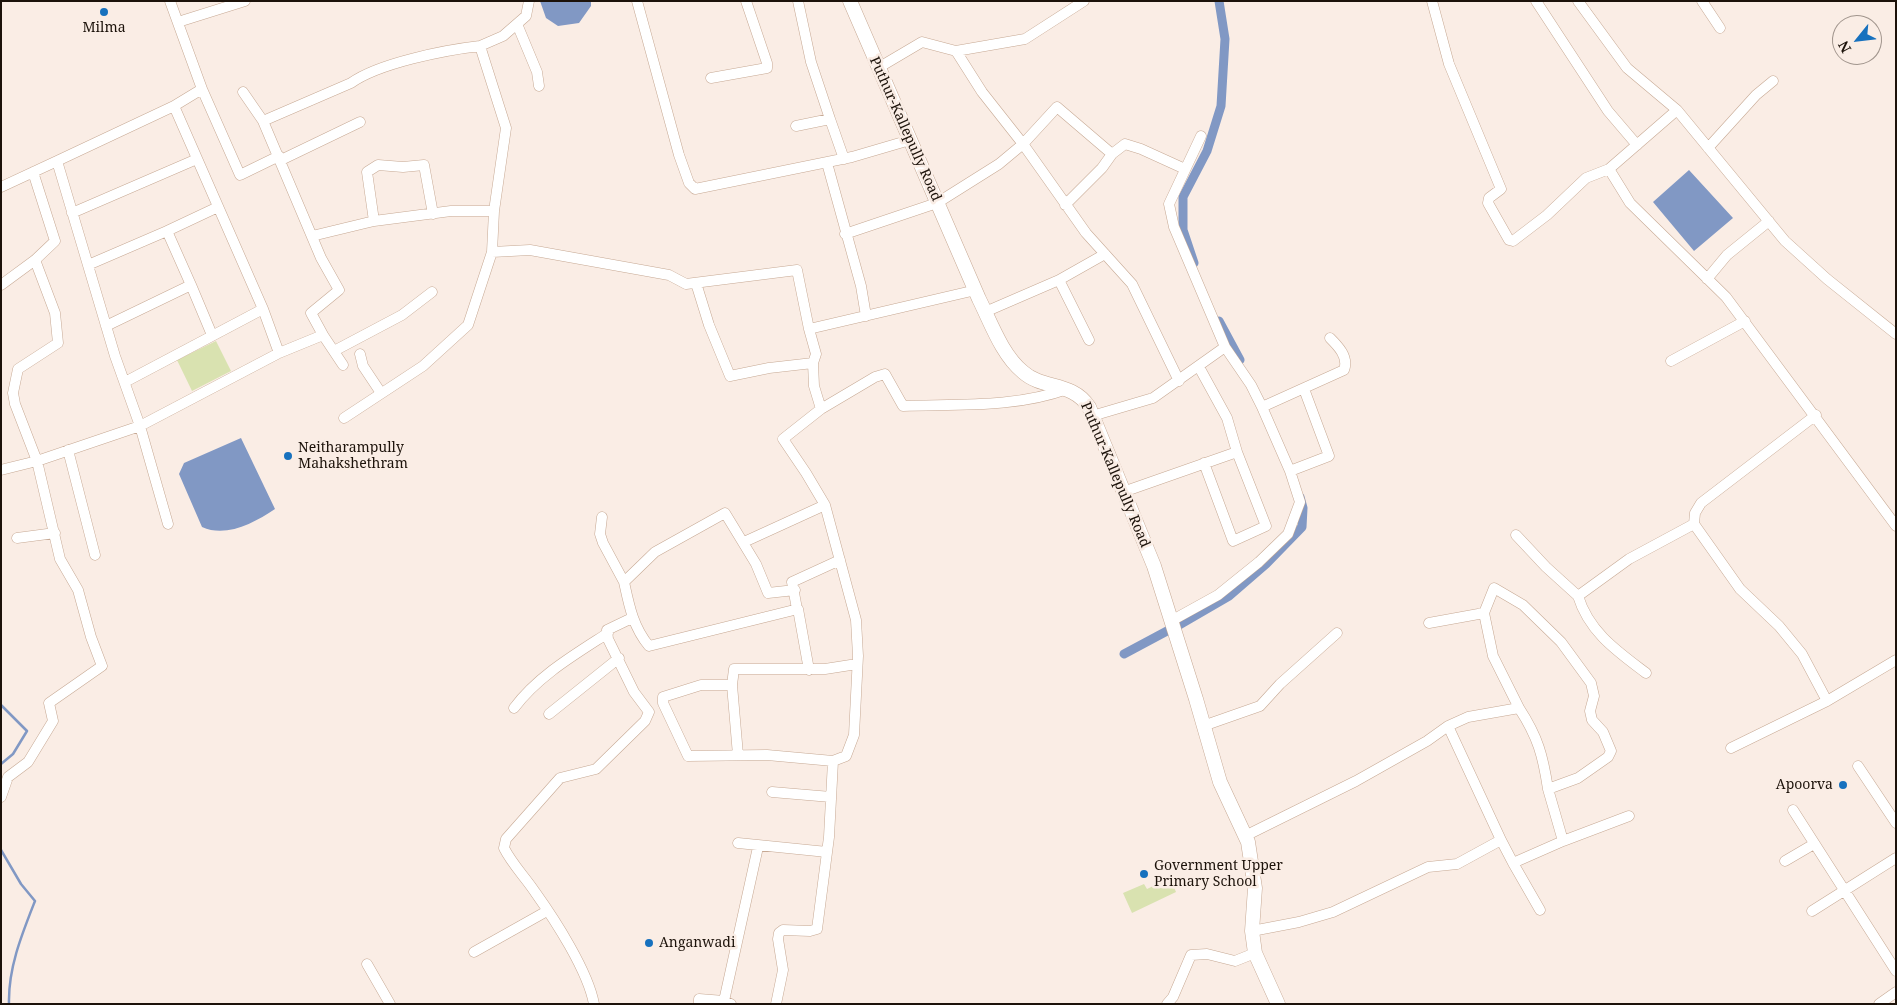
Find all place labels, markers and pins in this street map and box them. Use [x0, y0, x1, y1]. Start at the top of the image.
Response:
marker: Milma [98, 6, 110, 18]
place label: Milma [82, 20, 126, 36]
place label: Neitharampully Mahakshethram [298, 440, 408, 472]
marker: Neitharampully Mahakshethram [282, 450, 294, 462]
place label: Apoorva [1776, 777, 1833, 793]
marker: Apoorva [1837, 779, 1849, 791]
place label: Government Upper Primary School [1154, 858, 1283, 890]
marker: Government Upper Primary School [1138, 868, 1150, 880]
place label: Anganwadi [659, 935, 735, 951]
marker: Anganwadi [643, 937, 655, 949]

